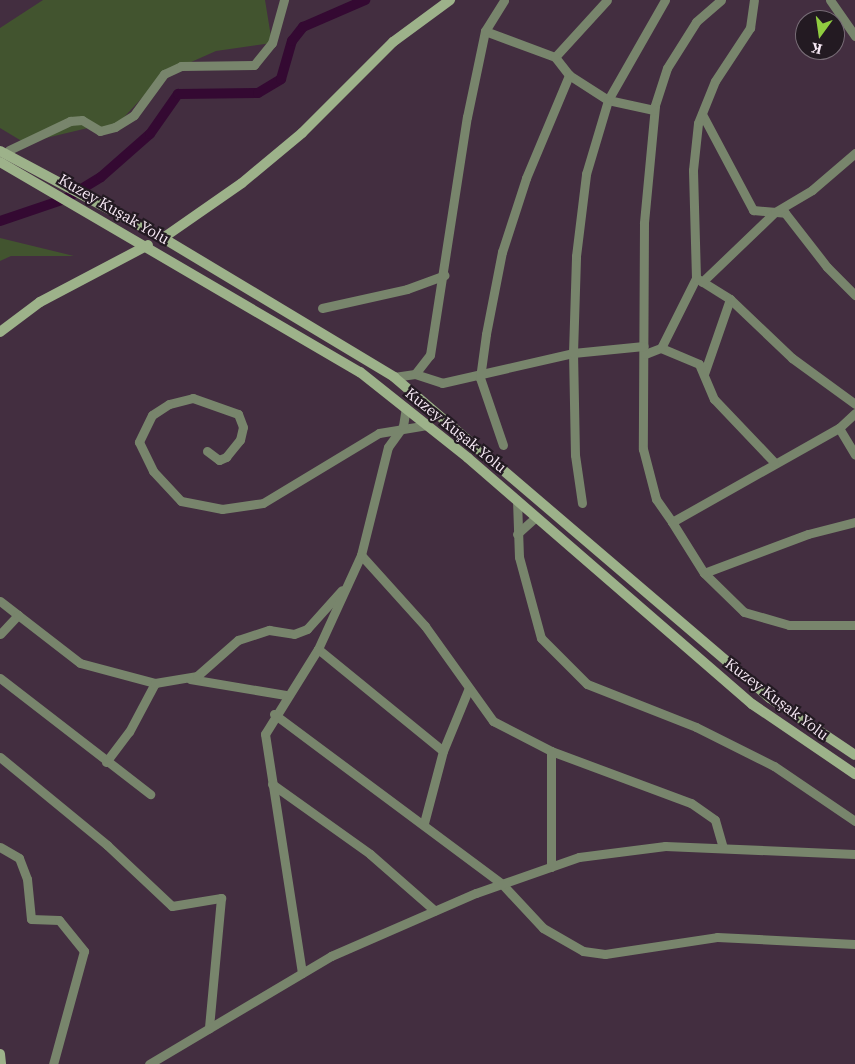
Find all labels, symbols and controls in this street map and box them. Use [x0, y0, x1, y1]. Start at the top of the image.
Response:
north arrow [795, 10, 845, 60]
text: K [809, 39, 824, 59]
street label: Kuzey Kuşak Yolu [56, 170, 172, 248]
street label: Kuzey Kuşak Yolu [402, 384, 510, 476]
street label: Kuzey Kuşak Yolu [722, 654, 832, 744]

